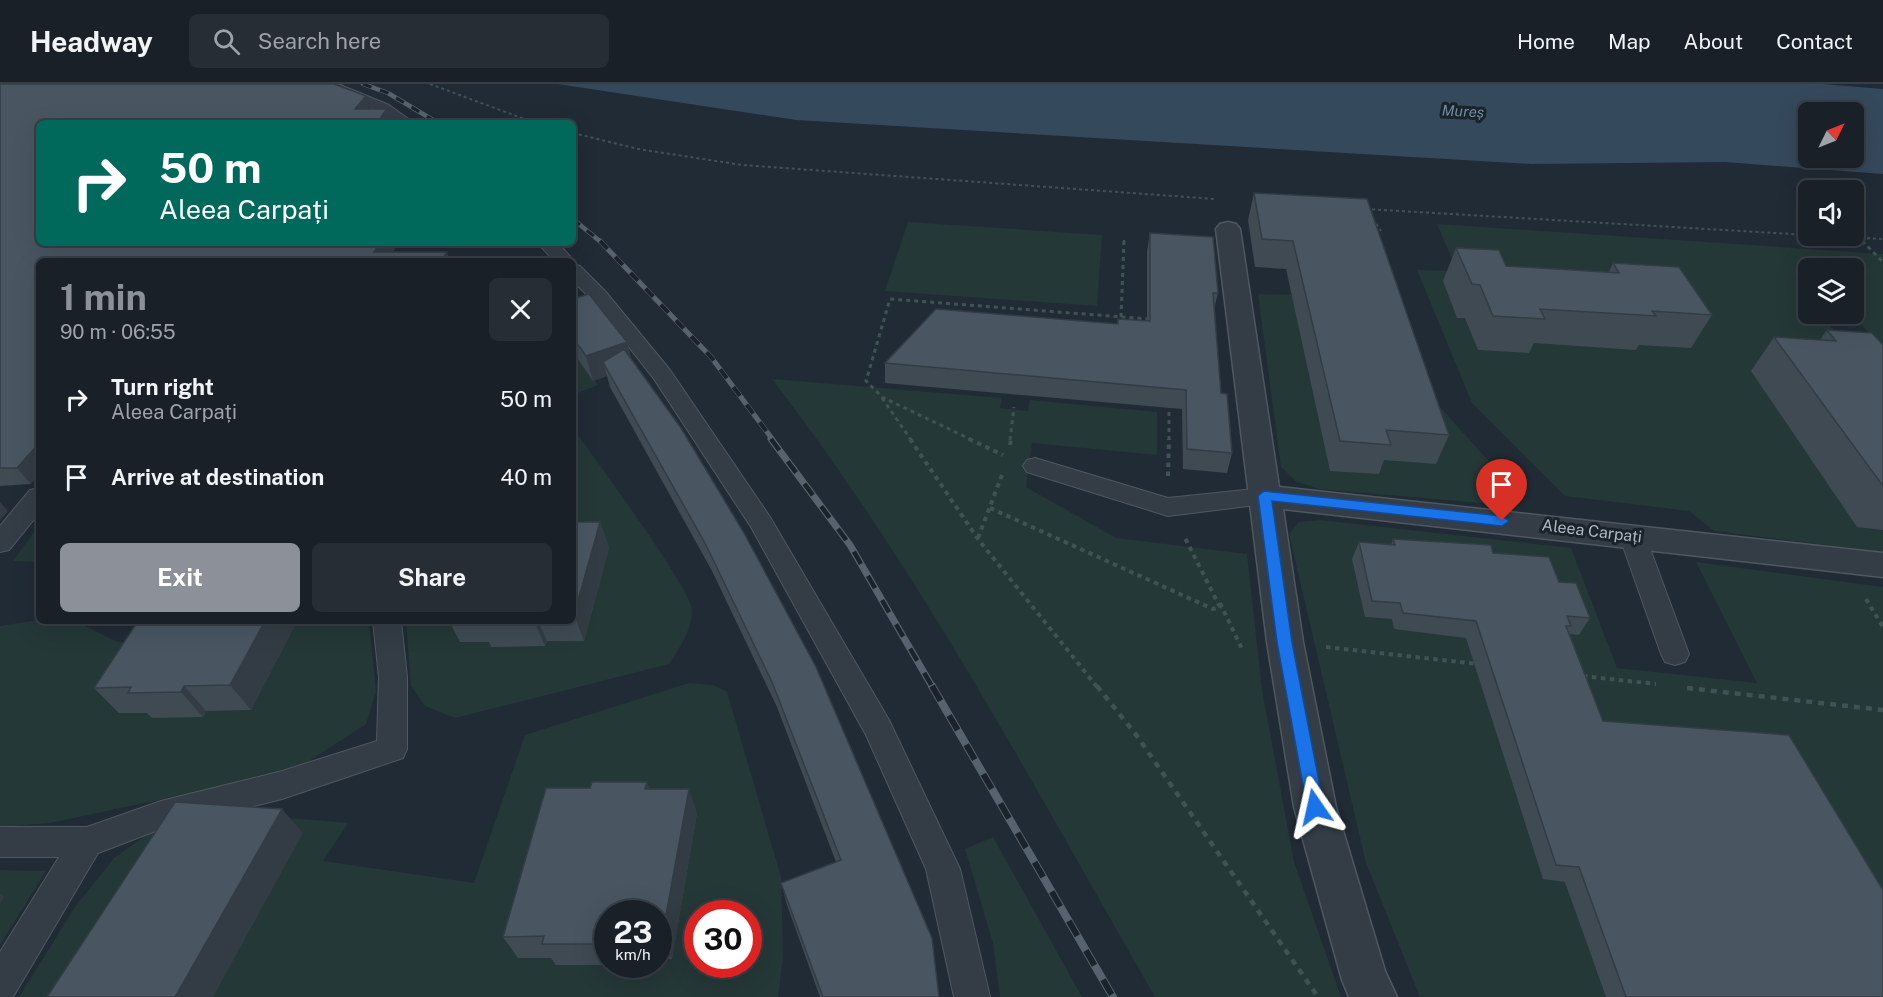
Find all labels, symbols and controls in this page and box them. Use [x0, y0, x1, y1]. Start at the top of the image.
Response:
search box [189, 14, 609, 68]
text: Headway [30, 25, 153, 58]
icon: search [210, 25, 243, 58]
text: Search here [258, 28, 381, 54]
text: Home [1517, 29, 1575, 54]
text: Map [1608, 29, 1651, 54]
text: About [1684, 29, 1743, 54]
text: Contact [1776, 29, 1853, 54]
water label: Mureș [1441, 101, 1485, 121]
north arrow [1798, 102, 1864, 168]
map controls [1798, 102, 1864, 324]
text: 50 m [159, 143, 262, 192]
icon: right [60, 144, 138, 222]
button: sound [1798, 180, 1864, 246]
text: Aleea Carpați [159, 193, 329, 225]
button: layers [1798, 258, 1864, 324]
text: 1 min [60, 276, 147, 318]
button: close [489, 278, 552, 341]
text: 90 m · 06:55 [60, 320, 176, 344]
text: Turn right [111, 374, 214, 400]
icon: right [60, 383, 93, 416]
text: 50 m [500, 386, 552, 412]
text: Aleea Carpați [111, 400, 237, 424]
pin [1476, 459, 1527, 521]
icon: arrive [60, 461, 93, 494]
text: Arrive at destination [111, 464, 324, 490]
text: 40 m [500, 464, 552, 490]
icon: arrive [1485, 468, 1518, 501]
street label: Aleea Carpați [1541, 515, 1643, 547]
button: Exit [60, 543, 300, 612]
button: Share [312, 543, 552, 612]
position arrow [1283, 775, 1347, 839]
speed limit sign: 30 [684, 900, 762, 978]
text: 23 [613, 914, 653, 950]
text: km/h [615, 946, 651, 963]

